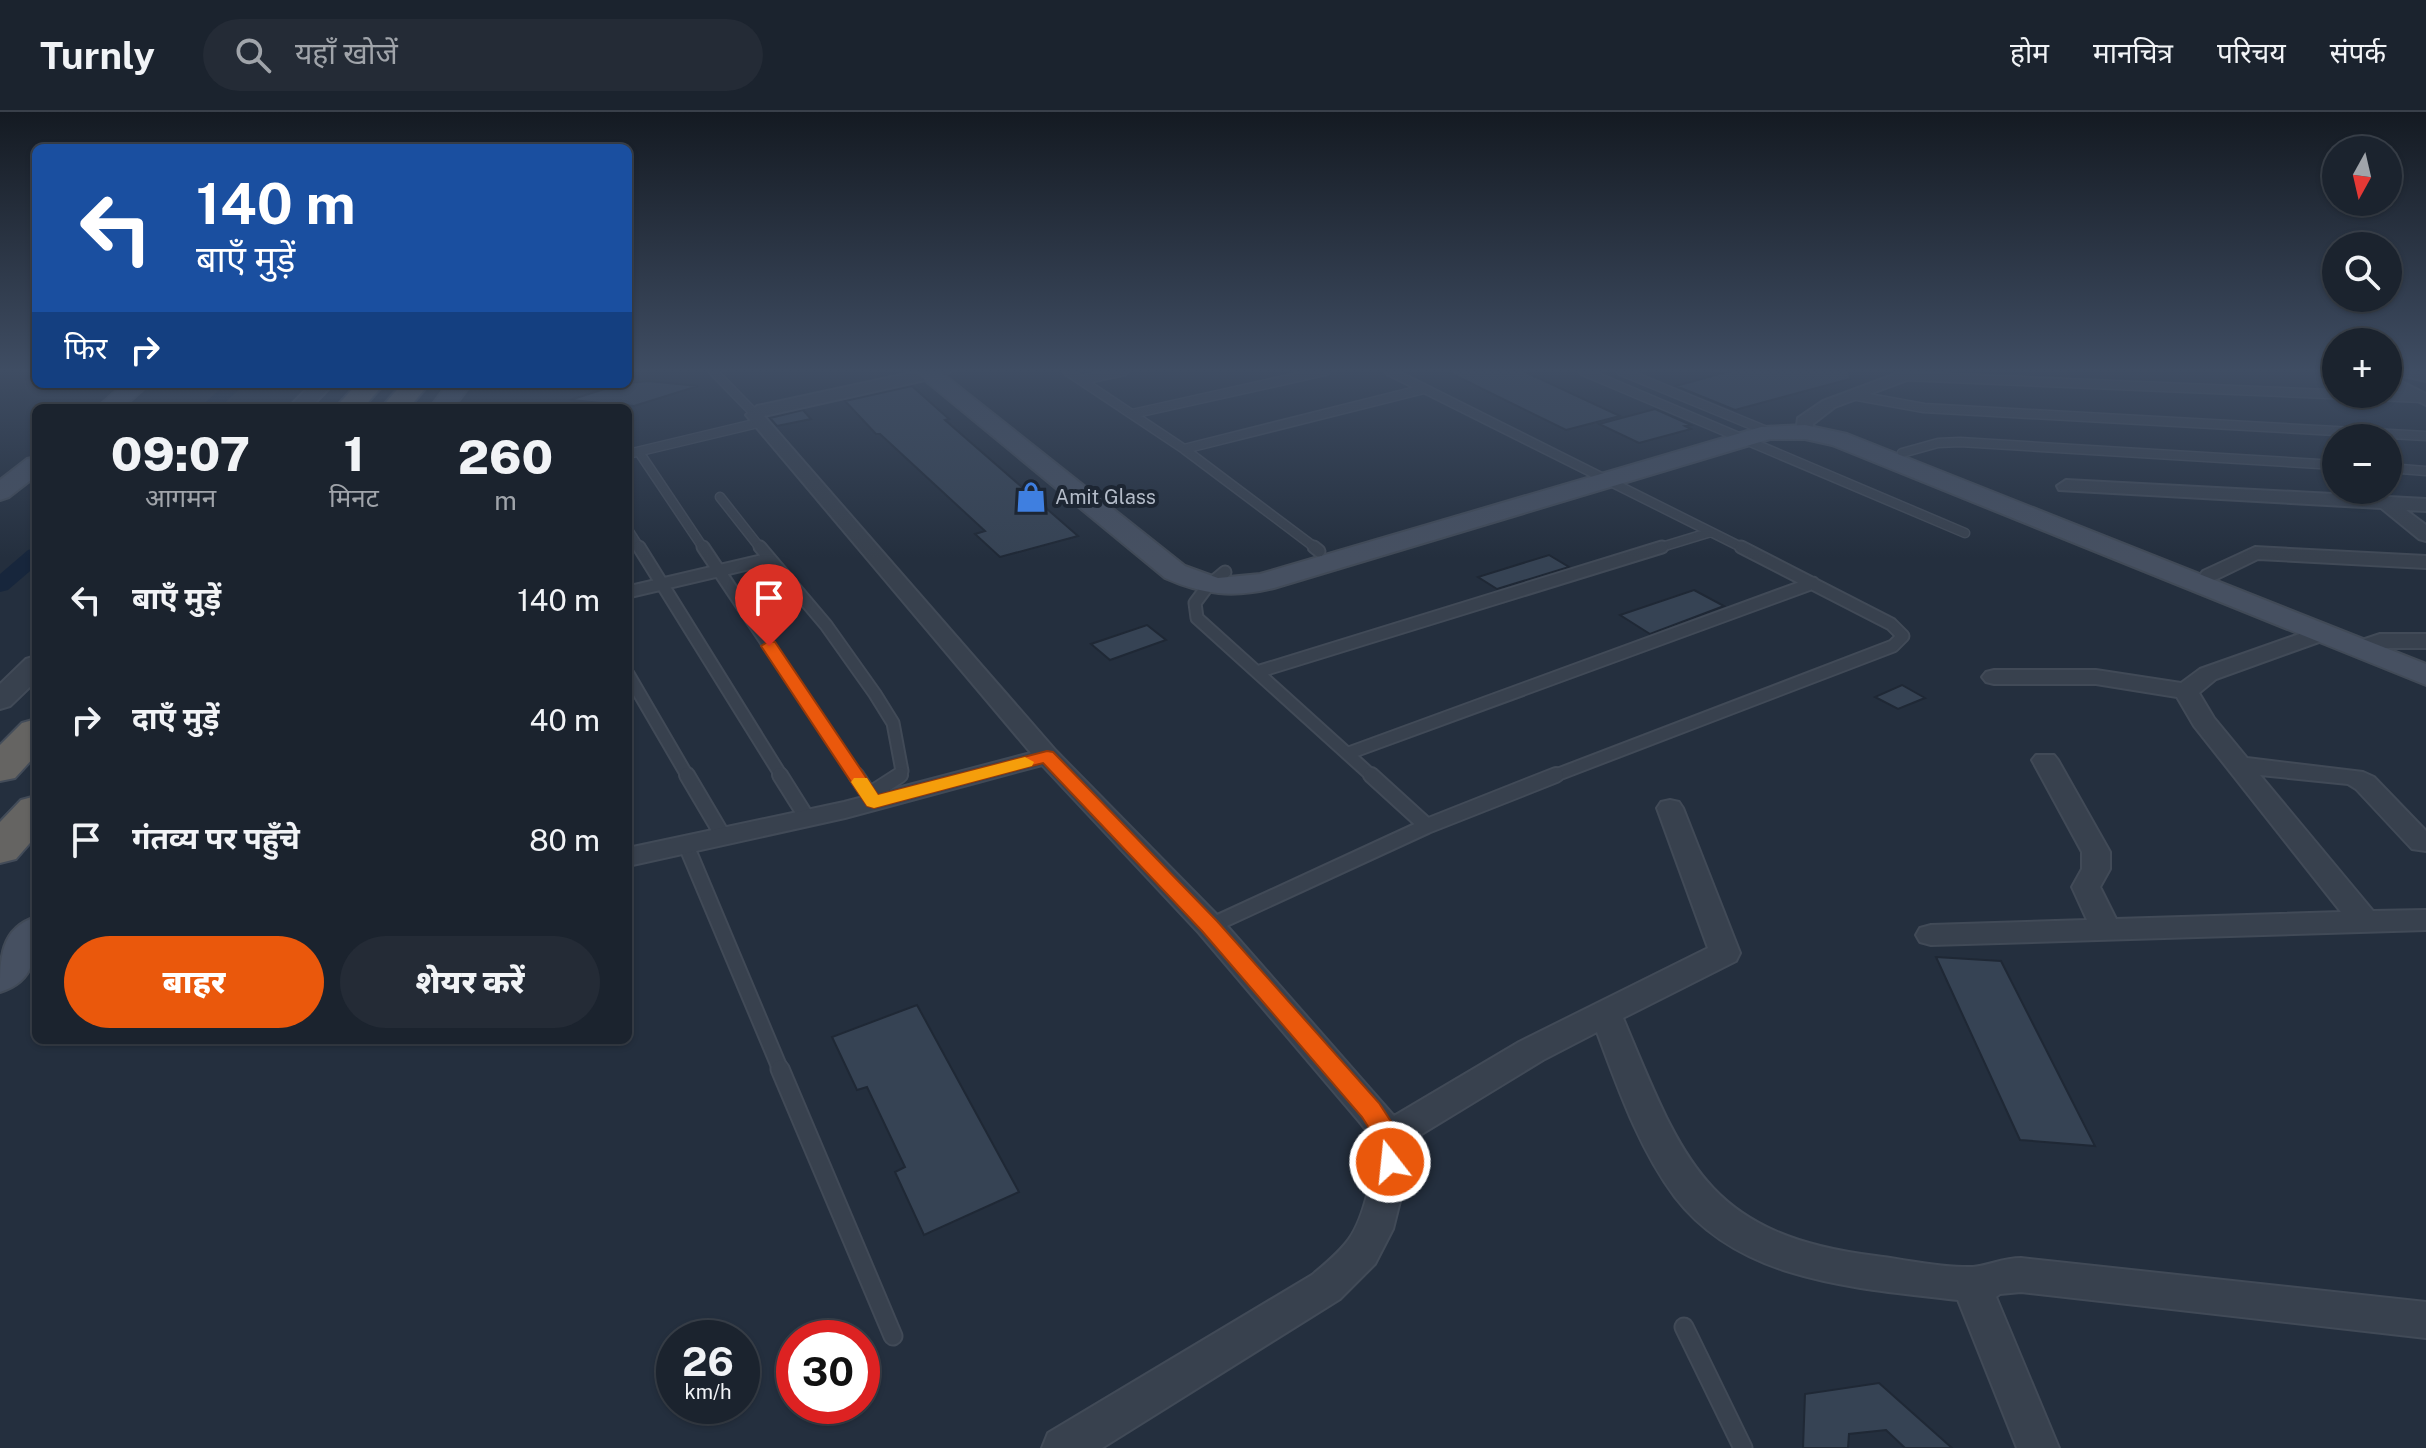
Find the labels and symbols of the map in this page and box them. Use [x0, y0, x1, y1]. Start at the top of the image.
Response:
north arrow [2322, 136, 2402, 216]
shop icon: Amit Glass [1014, 480, 1048, 514]
place label: Amit Glass [1055, 485, 1156, 509]
pin [735, 564, 803, 646]
position arrow [1348, 1120, 1432, 1204]
speed limit sign: 30 [776, 1320, 880, 1424]

